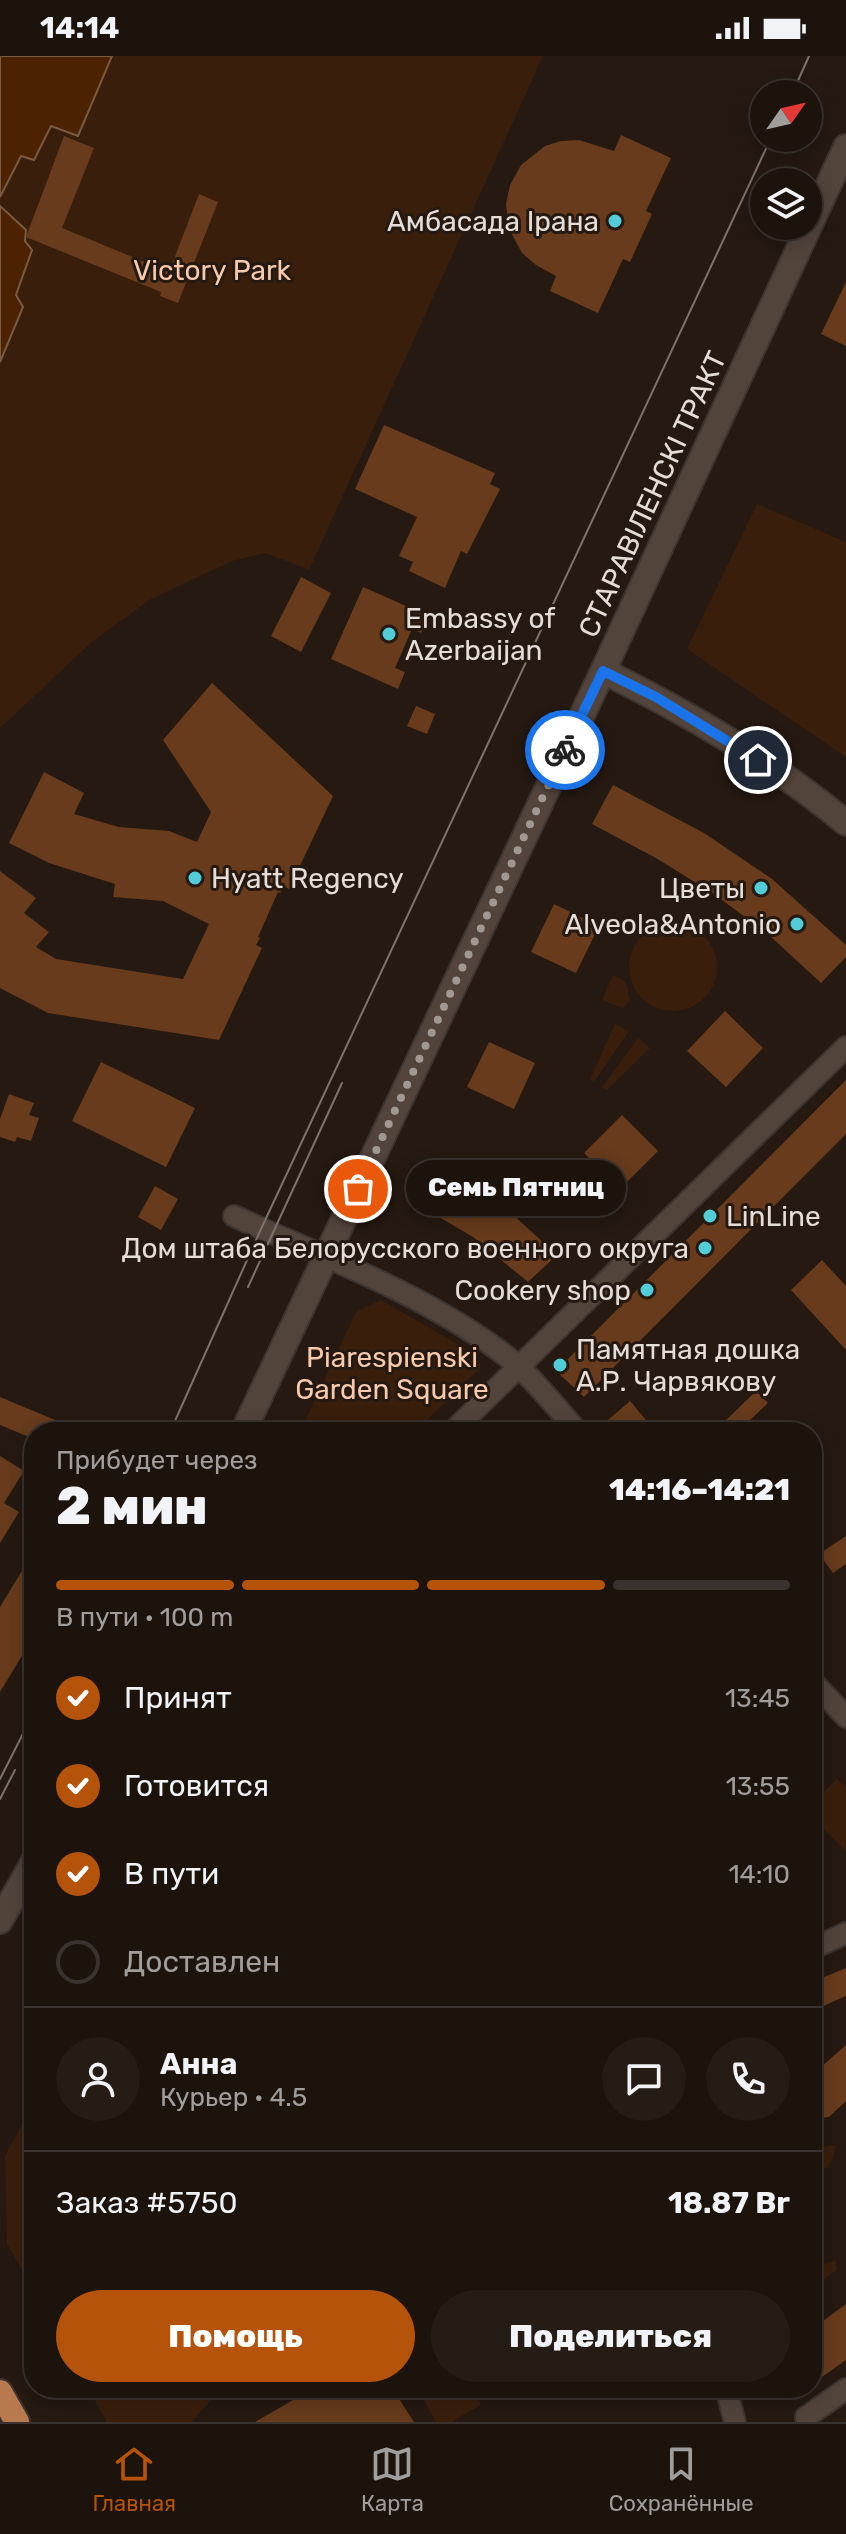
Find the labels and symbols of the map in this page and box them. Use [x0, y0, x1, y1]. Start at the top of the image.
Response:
north arrow [750, 80, 822, 152]
place label: Амбасада Ірана [387, 205, 599, 238]
marker: Амбасада Ірана [606, 212, 624, 230]
park label: Victory Park [133, 254, 292, 287]
street label: СТАРАВІЛЕНСКІ ТРАКТ [572, 346, 733, 642]
place label: Embassy of Azerbaijan [405, 602, 555, 667]
marker: Embassy of Azerbaijan [380, 625, 398, 643]
courier [525, 710, 605, 790]
pin [724, 726, 792, 794]
place label: Hyatt Regency [211, 862, 404, 895]
marker: Hyatt Regency [186, 869, 204, 887]
place label: Цветы [659, 872, 745, 905]
marker: Цветы [752, 879, 770, 897]
place label: Alveola&Antonio [565, 908, 781, 941]
marker: Alveola&Antonio [788, 915, 806, 933]
pin [324, 1155, 392, 1223]
callout: Семь Пятниц [406, 1161, 626, 1217]
place label: LinLine [726, 1200, 821, 1233]
marker: LinLine [701, 1207, 719, 1225]
place label: Дом штаба Белорусского военного округа [122, 1232, 689, 1265]
marker: Дом штаба Белорусского военного округа [696, 1239, 714, 1257]
place label: Cookery shop [454, 1274, 631, 1307]
marker: Cookery shop [638, 1281, 656, 1299]
place label: Памятная дошка А.Р. Чарвякову [576, 1333, 800, 1398]
park label: Piarespienski Garden Square [295, 1341, 489, 1406]
marker: Памятная дошка А.Р. Чарвякову [551, 1356, 569, 1374]

